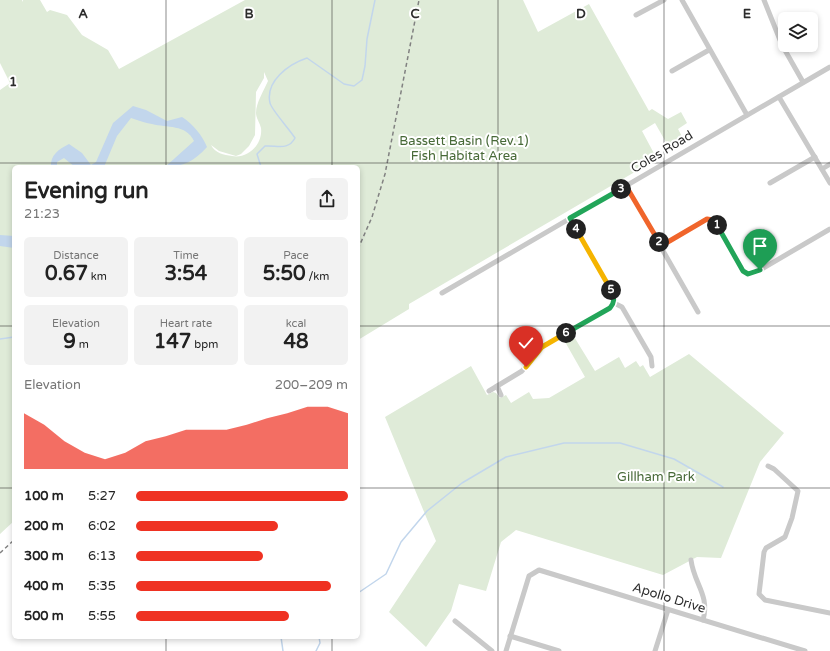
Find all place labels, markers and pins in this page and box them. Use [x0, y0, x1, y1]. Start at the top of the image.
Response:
pin: 3 [611, 179, 631, 199]
pin: 1 [707, 215, 727, 235]
pin: 4 [566, 219, 586, 239]
pin [743, 229, 777, 270]
pin: 2 [649, 232, 669, 252]
pin: 5 [601, 280, 621, 300]
pin: 6 [556, 323, 576, 343]
pin [509, 326, 543, 367]

